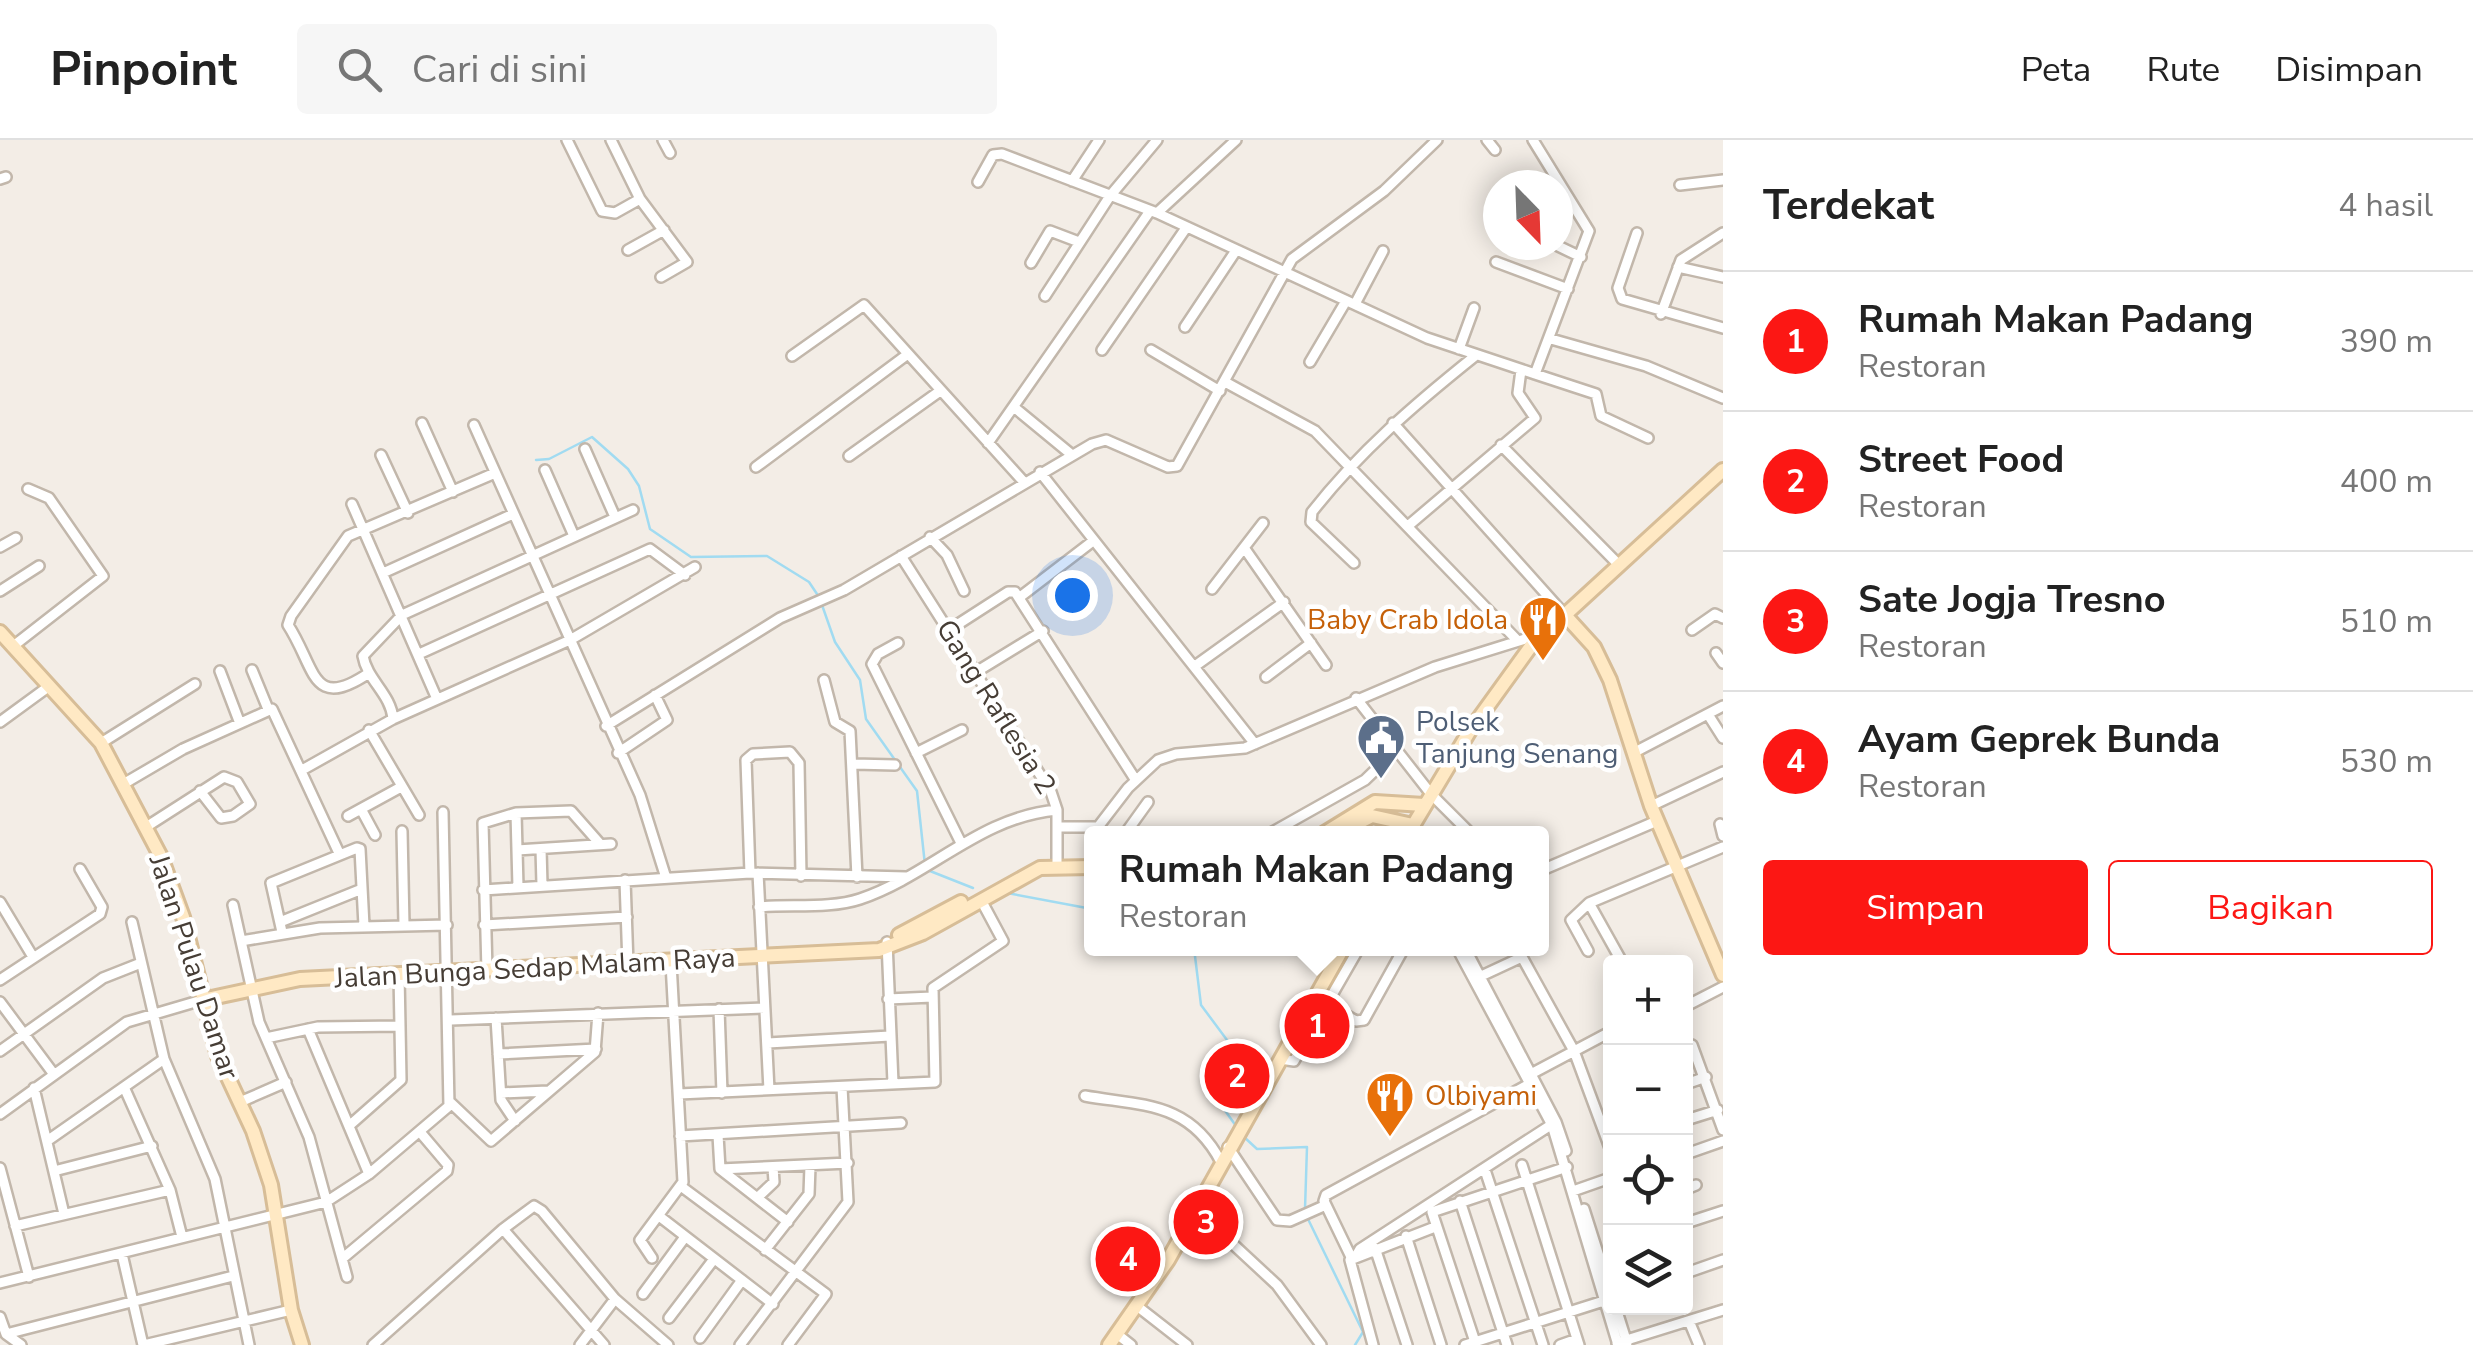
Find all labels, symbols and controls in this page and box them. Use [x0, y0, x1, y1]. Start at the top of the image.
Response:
search box [297, 24, 997, 114]
text: Pinpoint [50, 36, 237, 102]
icon: search [332, 42, 387, 97]
text: Cari di sini [412, 44, 587, 95]
text: Peta [2021, 46, 2091, 93]
text: Rute [2146, 46, 2220, 93]
text: Disimpan [2275, 46, 2423, 93]
north arrow [1483, 170, 1573, 260]
text: Terdekat [1763, 177, 1934, 234]
text: 4 hasil [2338, 184, 2433, 227]
text: Rumah Makan Padang [1858, 294, 2253, 345]
text: 1 [1786, 320, 1805, 363]
text: 390 m [2340, 320, 2433, 363]
text: Restoran [1858, 345, 1987, 388]
text: Street Food [1858, 434, 2064, 485]
text: 2 [1786, 460, 1805, 503]
text: 400 m [2340, 460, 2433, 503]
text: Restoran [1858, 485, 1987, 528]
your location [1047, 570, 1098, 621]
text: Sate Jogja Tresno [1858, 574, 2166, 625]
restaurant icon: Baby Crab Idola [1517, 594, 1569, 662]
text: 3 [1786, 600, 1805, 643]
text: 510 m [2340, 600, 2433, 643]
place label: Baby Crab Idola [1307, 601, 1508, 639]
street label: Gang Raflesia 2 [927, 612, 1065, 802]
text: Restoran [1858, 625, 1987, 668]
place label: Polsek Tanjung Senang [1416, 703, 1618, 773]
public building icon: Polsek Tanjung Senang [1355, 712, 1407, 780]
text: Ayam Geprek Bunda [1858, 714, 2220, 765]
text: 4 [1786, 740, 1805, 783]
text: 530 m [2340, 740, 2433, 783]
text: Restoran [1858, 765, 1987, 808]
popup [1084, 826, 1549, 956]
text: Rumah Makan Padang [1119, 844, 1514, 895]
street label: Jalan Pulau Damar [139, 849, 248, 1084]
button: Simpan [1763, 860, 2088, 955]
button: Bagikan [2108, 860, 2433, 955]
text: Restoran [1119, 895, 1247, 938]
street label: Jalan Bunga Sedap Malam Raya [333, 939, 736, 998]
map controls [1603, 955, 1693, 1315]
button: + [1603, 955, 1693, 1045]
pin: 1 [1284, 988, 1350, 1064]
pin: 2 [1204, 1038, 1270, 1114]
button: − [1603, 1045, 1693, 1135]
restaurant icon: Olbiyami [1364, 1070, 1416, 1138]
place label: Olbiyami [1425, 1077, 1537, 1115]
button: locate [1603, 1135, 1693, 1225]
pin: 3 [1174, 1184, 1238, 1260]
pin: 4 [1096, 1222, 1160, 1296]
button: layers [1603, 1225, 1693, 1315]

